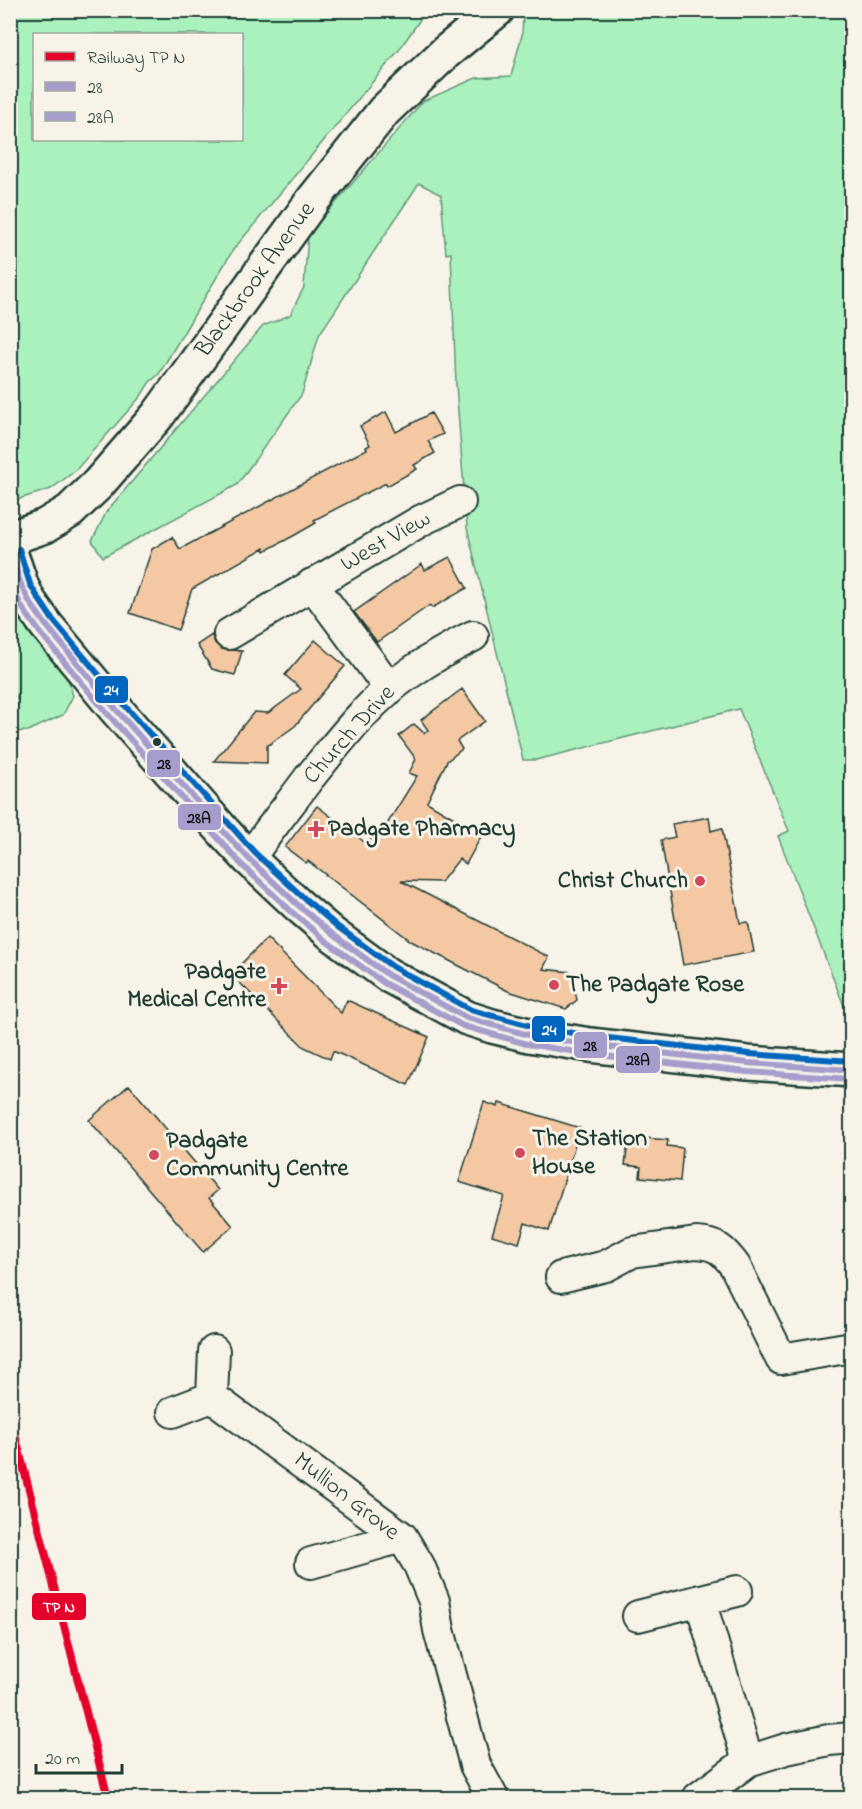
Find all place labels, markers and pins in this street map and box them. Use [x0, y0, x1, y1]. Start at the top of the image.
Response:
unlabelled marker [151, 736, 163, 748]
place label: Padgate Pharmacy [328, 812, 515, 848]
marker: Padgate Pharmacy [309, 822, 323, 836]
place label: Christ Church [558, 864, 688, 899]
marker: Christ Church [693, 874, 707, 888]
place label: Padgate Medical Centre [127, 955, 267, 1018]
place label: The Padgate Rose [566, 968, 745, 1004]
marker: Padgate Medical Centre [270, 977, 288, 995]
marker: The Padgate Rose [547, 978, 561, 992]
place label: The Station House [532, 1122, 647, 1185]
place label: Padgate Community Centre [166, 1124, 349, 1188]
marker: The Station House [513, 1146, 527, 1160]
marker: Padgate Community Centre [147, 1148, 161, 1162]

